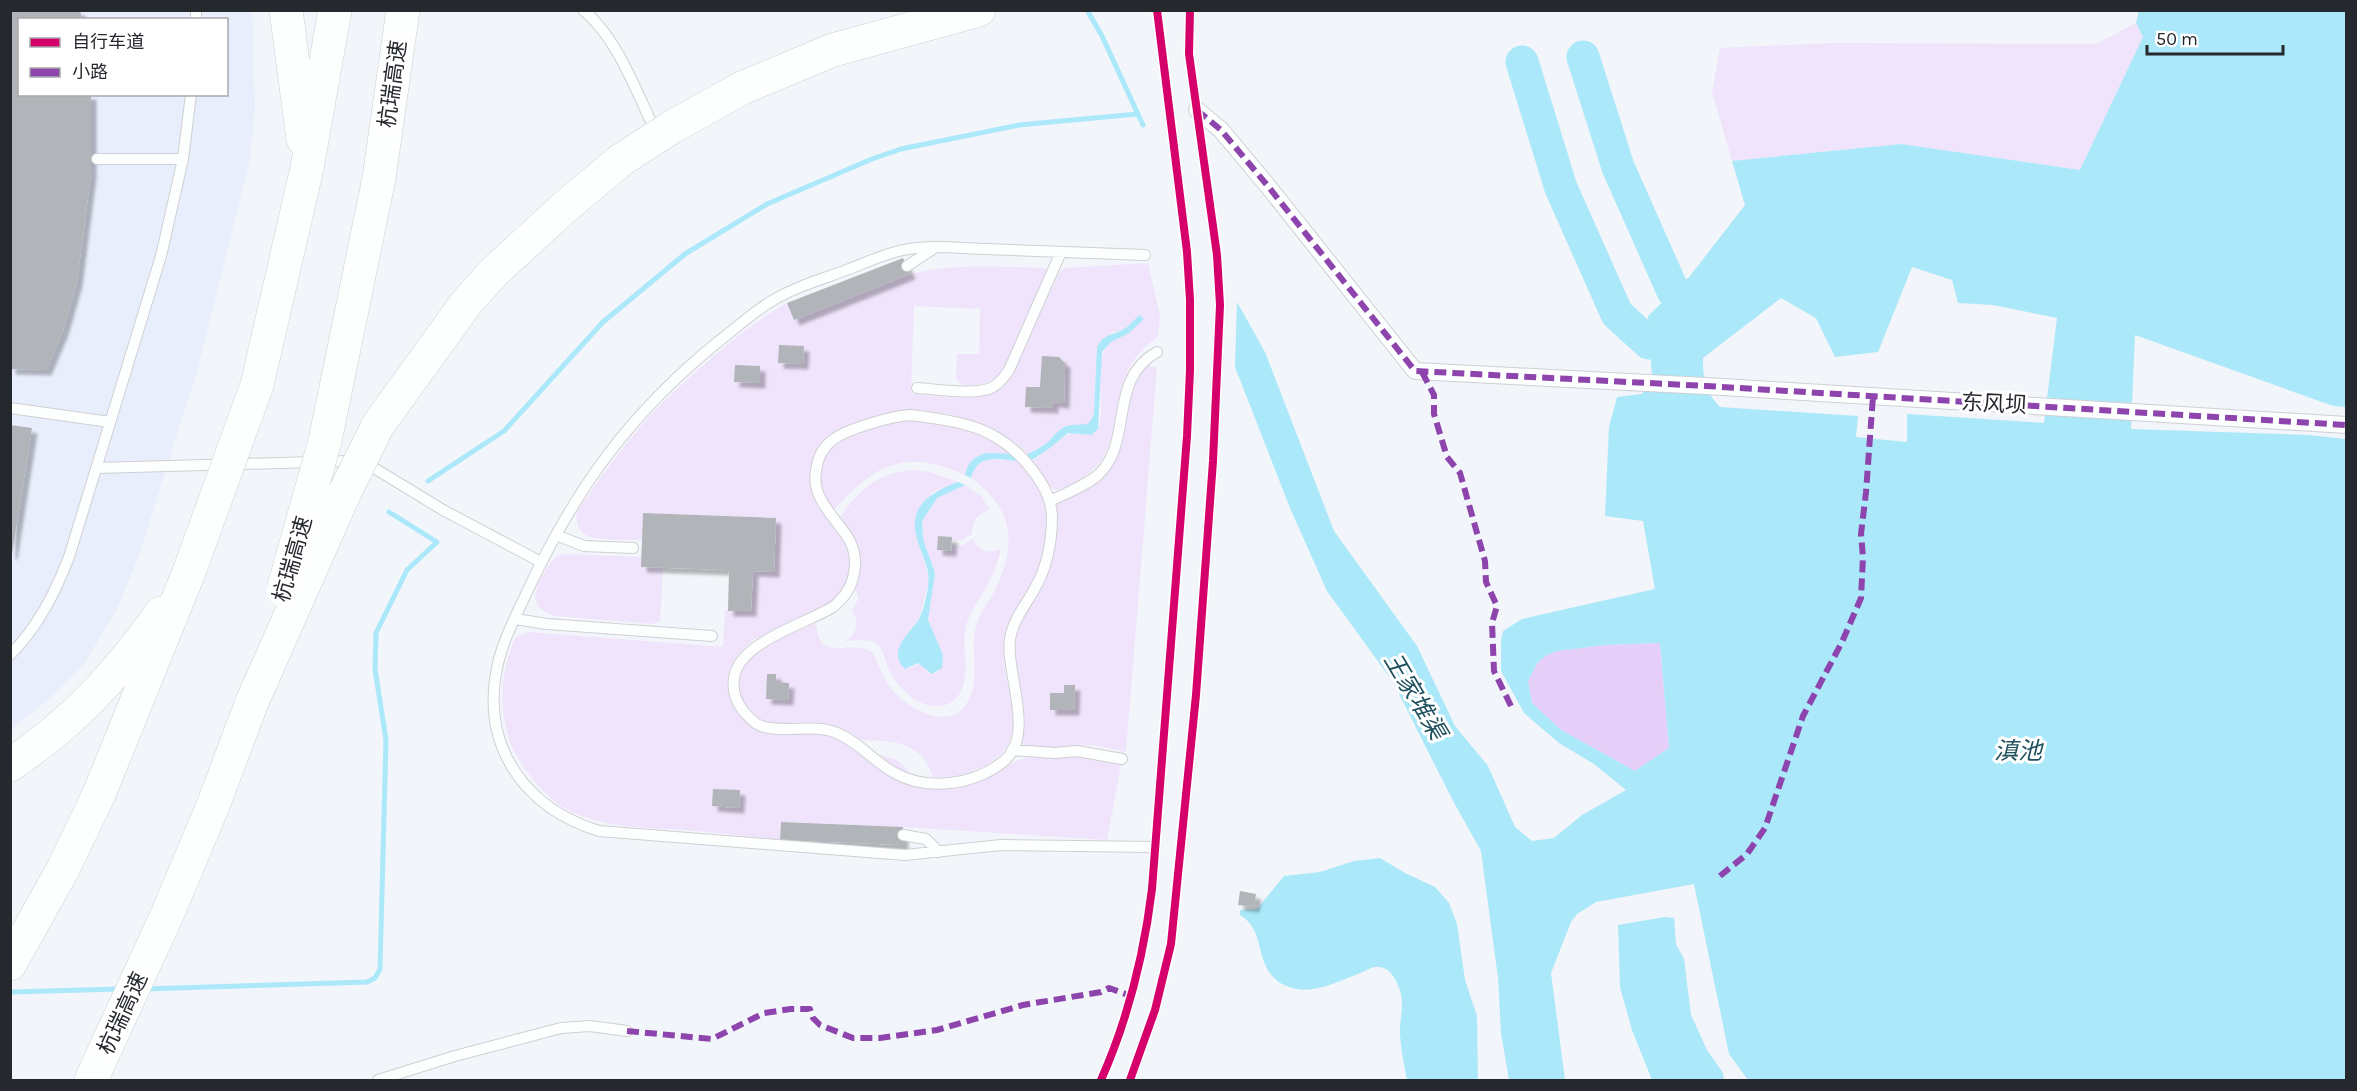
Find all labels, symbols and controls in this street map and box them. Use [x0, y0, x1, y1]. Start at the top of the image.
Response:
legend [18, 18, 228, 96]
scale bar [2147, 18, 2284, 56]
text: 50 m [2156, 28, 2198, 50]
text: 自行车道 [72, 31, 144, 53]
street label: 杭瑞高速 [374, 39, 412, 130]
text: 小路 [72, 61, 108, 83]
street label: 东风坝 [1960, 389, 2028, 419]
street label: 杭瑞高速 [268, 513, 318, 605]
water label: 王家堆渠 [1378, 648, 1453, 747]
water label: 滇池 [1994, 737, 2044, 765]
street label: 杭瑞高速 [93, 968, 153, 1059]

